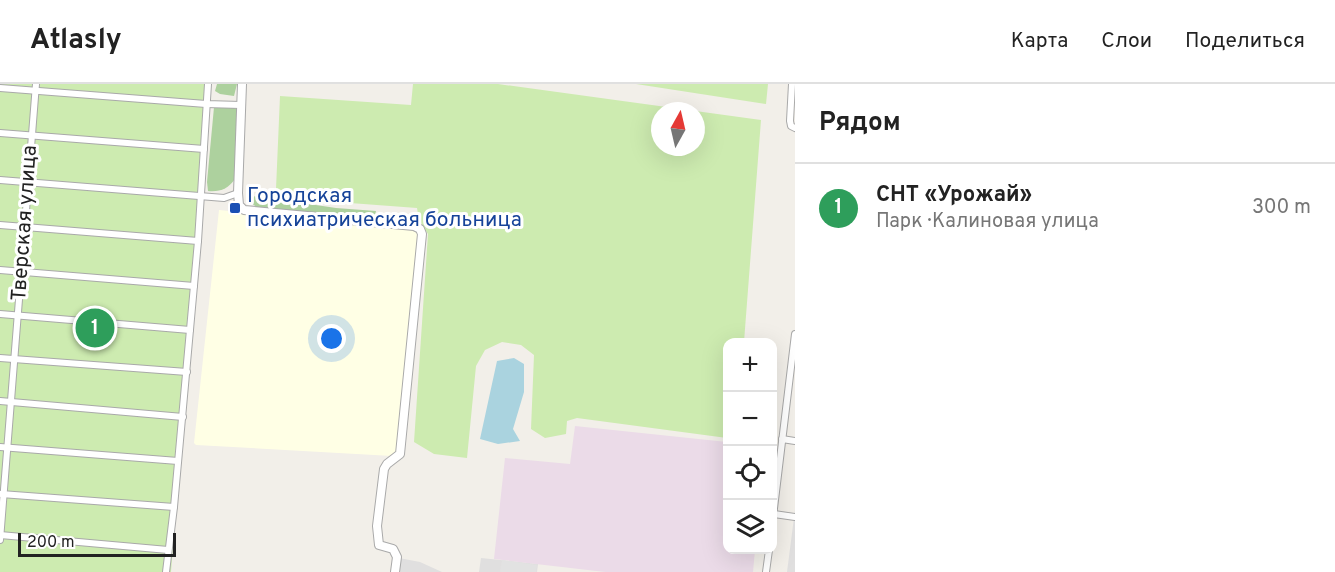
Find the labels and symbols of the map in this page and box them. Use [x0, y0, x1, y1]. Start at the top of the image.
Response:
north arrow [651, 102, 705, 156]
street label: Тверская улица [6, 144, 44, 302]
place label: Городская психиатрическая больница [247, 183, 522, 234]
marker: Городская психиатрическая больница [228, 201, 242, 215]
pin: 1 [76, 306, 115, 350]
your location [317, 324, 346, 353]
scale bar [18, 530, 176, 558]

